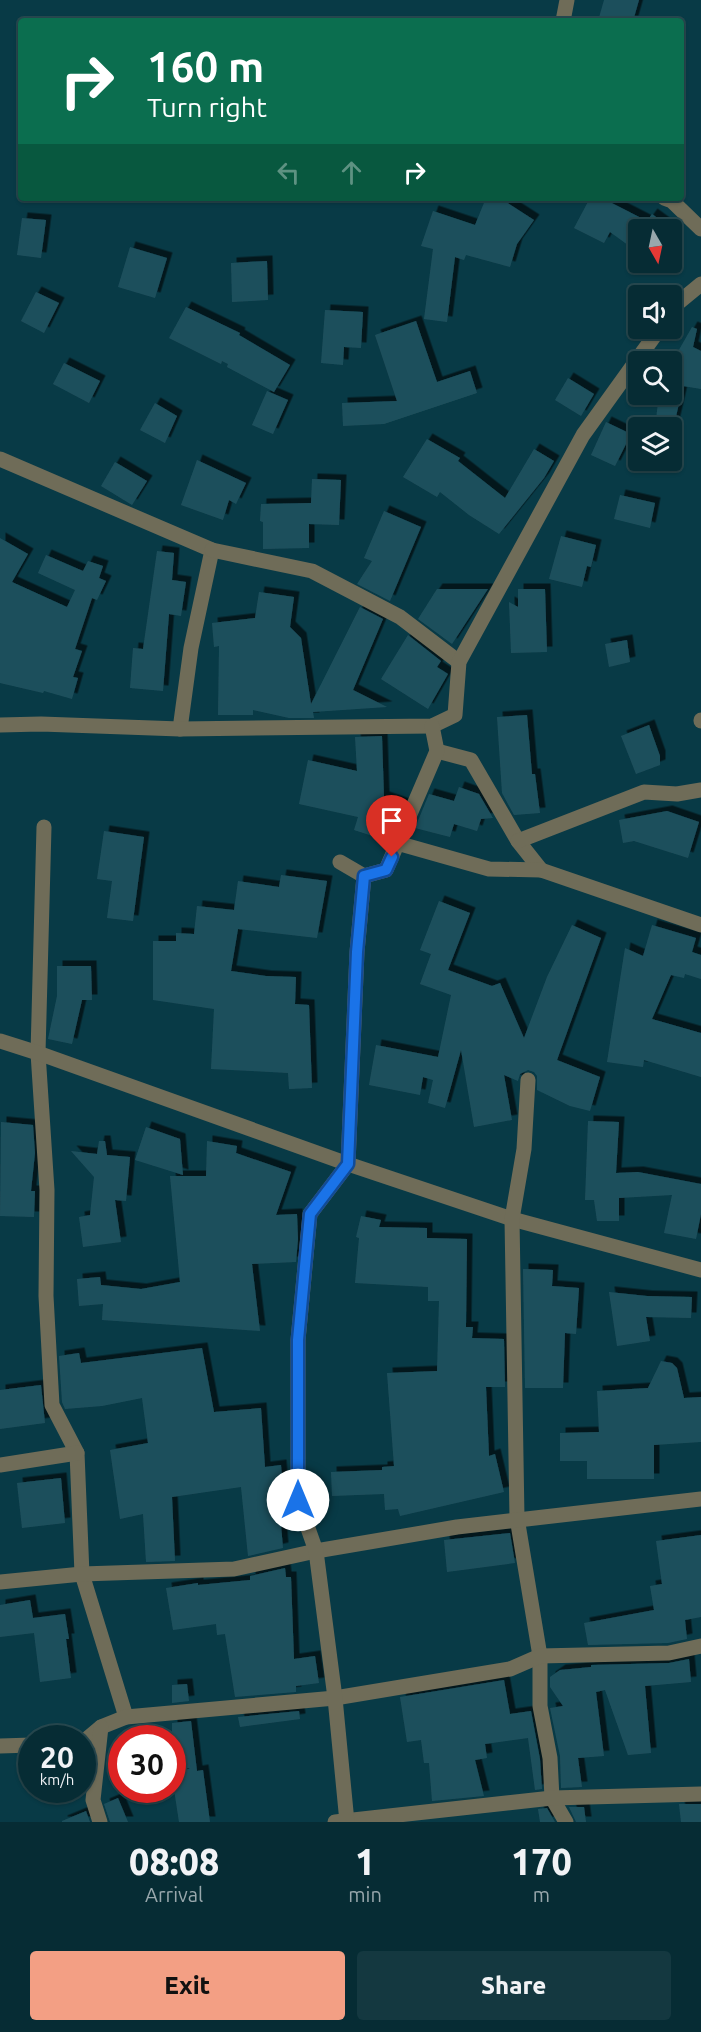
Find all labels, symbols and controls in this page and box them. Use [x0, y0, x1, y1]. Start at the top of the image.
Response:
icon: right [48, 42, 126, 120]
text: 160 m [147, 43, 264, 90]
text: Turn right [147, 92, 267, 122]
icon: left [272, 156, 305, 189]
icon: ahead [335, 156, 368, 189]
icon: right [398, 156, 431, 189]
north arrow [628, 219, 682, 273]
map controls [628, 219, 682, 471]
button: sound [628, 285, 682, 339]
button: search [628, 351, 682, 405]
button: layers [628, 417, 682, 471]
pin [366, 795, 417, 857]
icon: arrive [375, 804, 408, 837]
position arrow [266, 1468, 330, 1532]
speed limit sign: 30 [108, 1725, 186, 1803]
text: 20 [40, 1740, 74, 1774]
text: km/h [40, 1771, 74, 1788]
text: 08:08 [129, 1841, 219, 1882]
text: 1 [355, 1841, 375, 1882]
text: 170 [511, 1841, 572, 1882]
text: Arrival [145, 1883, 203, 1906]
text: min [348, 1883, 382, 1906]
text: m [533, 1883, 550, 1906]
button: Exit [30, 1951, 345, 2020]
button: Share [357, 1951, 671, 2020]

